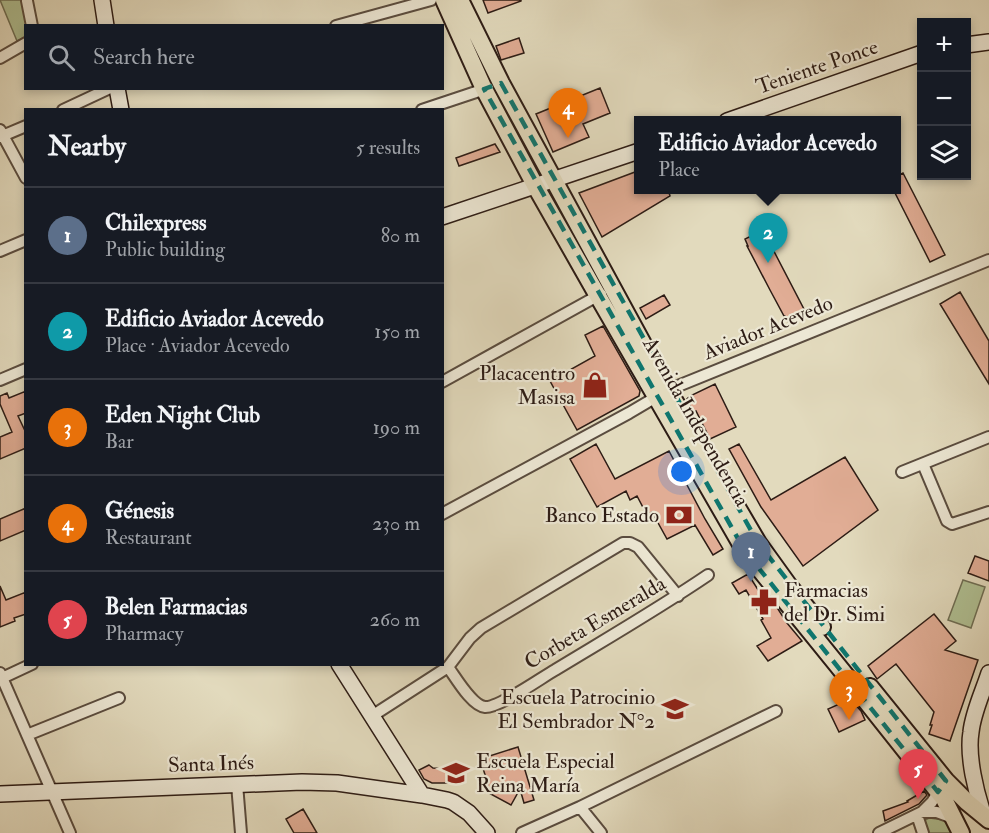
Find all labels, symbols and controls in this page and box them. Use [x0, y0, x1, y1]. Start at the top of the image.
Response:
map controls [917, 18, 971, 180]
button: + [917, 18, 971, 72]
search box [24, 24, 444, 90]
street label: Teniente Ponce [752, 33, 882, 100]
icon: search [45, 41, 78, 74]
text: Search here [93, 43, 195, 71]
button: − [917, 72, 971, 126]
pin: 4 [548, 88, 588, 138]
popup [634, 116, 901, 194]
button: layers [917, 126, 971, 180]
text: Edificio Aviador Acevedo [658, 129, 877, 157]
text: Nearby [48, 131, 126, 163]
text: 5 results [356, 135, 420, 160]
text: Place [658, 157, 700, 182]
text: Chilexpress [105, 209, 206, 237]
pin: 2 [748, 214, 788, 263]
text: 1 [64, 223, 71, 248]
text: 80 m [381, 223, 420, 248]
text: Public building [105, 237, 225, 262]
street label: Aviador Acevedo [698, 290, 837, 367]
text: Edificio Aviador Acevedo [105, 305, 323, 333]
text: 2 [62, 319, 73, 344]
text: 150 m [374, 319, 420, 344]
street label: Avenida Independencia [636, 332, 756, 512]
text: Place · Aviador Acevedo [105, 333, 290, 358]
place label: Placacentro Masisa [479, 360, 575, 411]
shop icon: Placacentro Masisa [580, 370, 610, 400]
text: Eden Night Club [105, 401, 260, 429]
text: 3 [64, 415, 71, 440]
text: 190 m [373, 415, 420, 440]
text: Bar [105, 429, 134, 454]
your location [667, 457, 696, 486]
text: Génesis [105, 497, 174, 525]
bank icon: Banco Estado [664, 500, 694, 530]
place label: Banco Estado [545, 502, 659, 529]
text: 4 [62, 511, 73, 536]
text: 230 m [372, 511, 420, 536]
text: Restaurant [105, 525, 192, 550]
pin: 1 [732, 532, 771, 582]
street label: Corbeta Esmeralda [519, 570, 671, 676]
place label: Farmacias del Dr. Simi [784, 577, 886, 628]
pharmacy icon: Farmacias del Dr. Simi [749, 587, 779, 617]
text: Belen Farmacias [105, 593, 247, 621]
text: 5 [63, 607, 72, 632]
text: 260 m [370, 607, 420, 632]
text: Pharmacy [105, 621, 183, 646]
pin: 3 [830, 670, 868, 720]
place label: Escuela Patrocinio El Sembrador N°2 [497, 684, 655, 735]
school or university icon: Escuela Patrocinio El Sembrador N°2 [660, 694, 690, 724]
place label: Escuela Especial Reina María [476, 748, 615, 799]
street label: Santa Inés [167, 749, 255, 779]
pin: 5 [898, 750, 938, 799]
school or university icon: Escuela Especial Reina María [441, 758, 471, 788]

